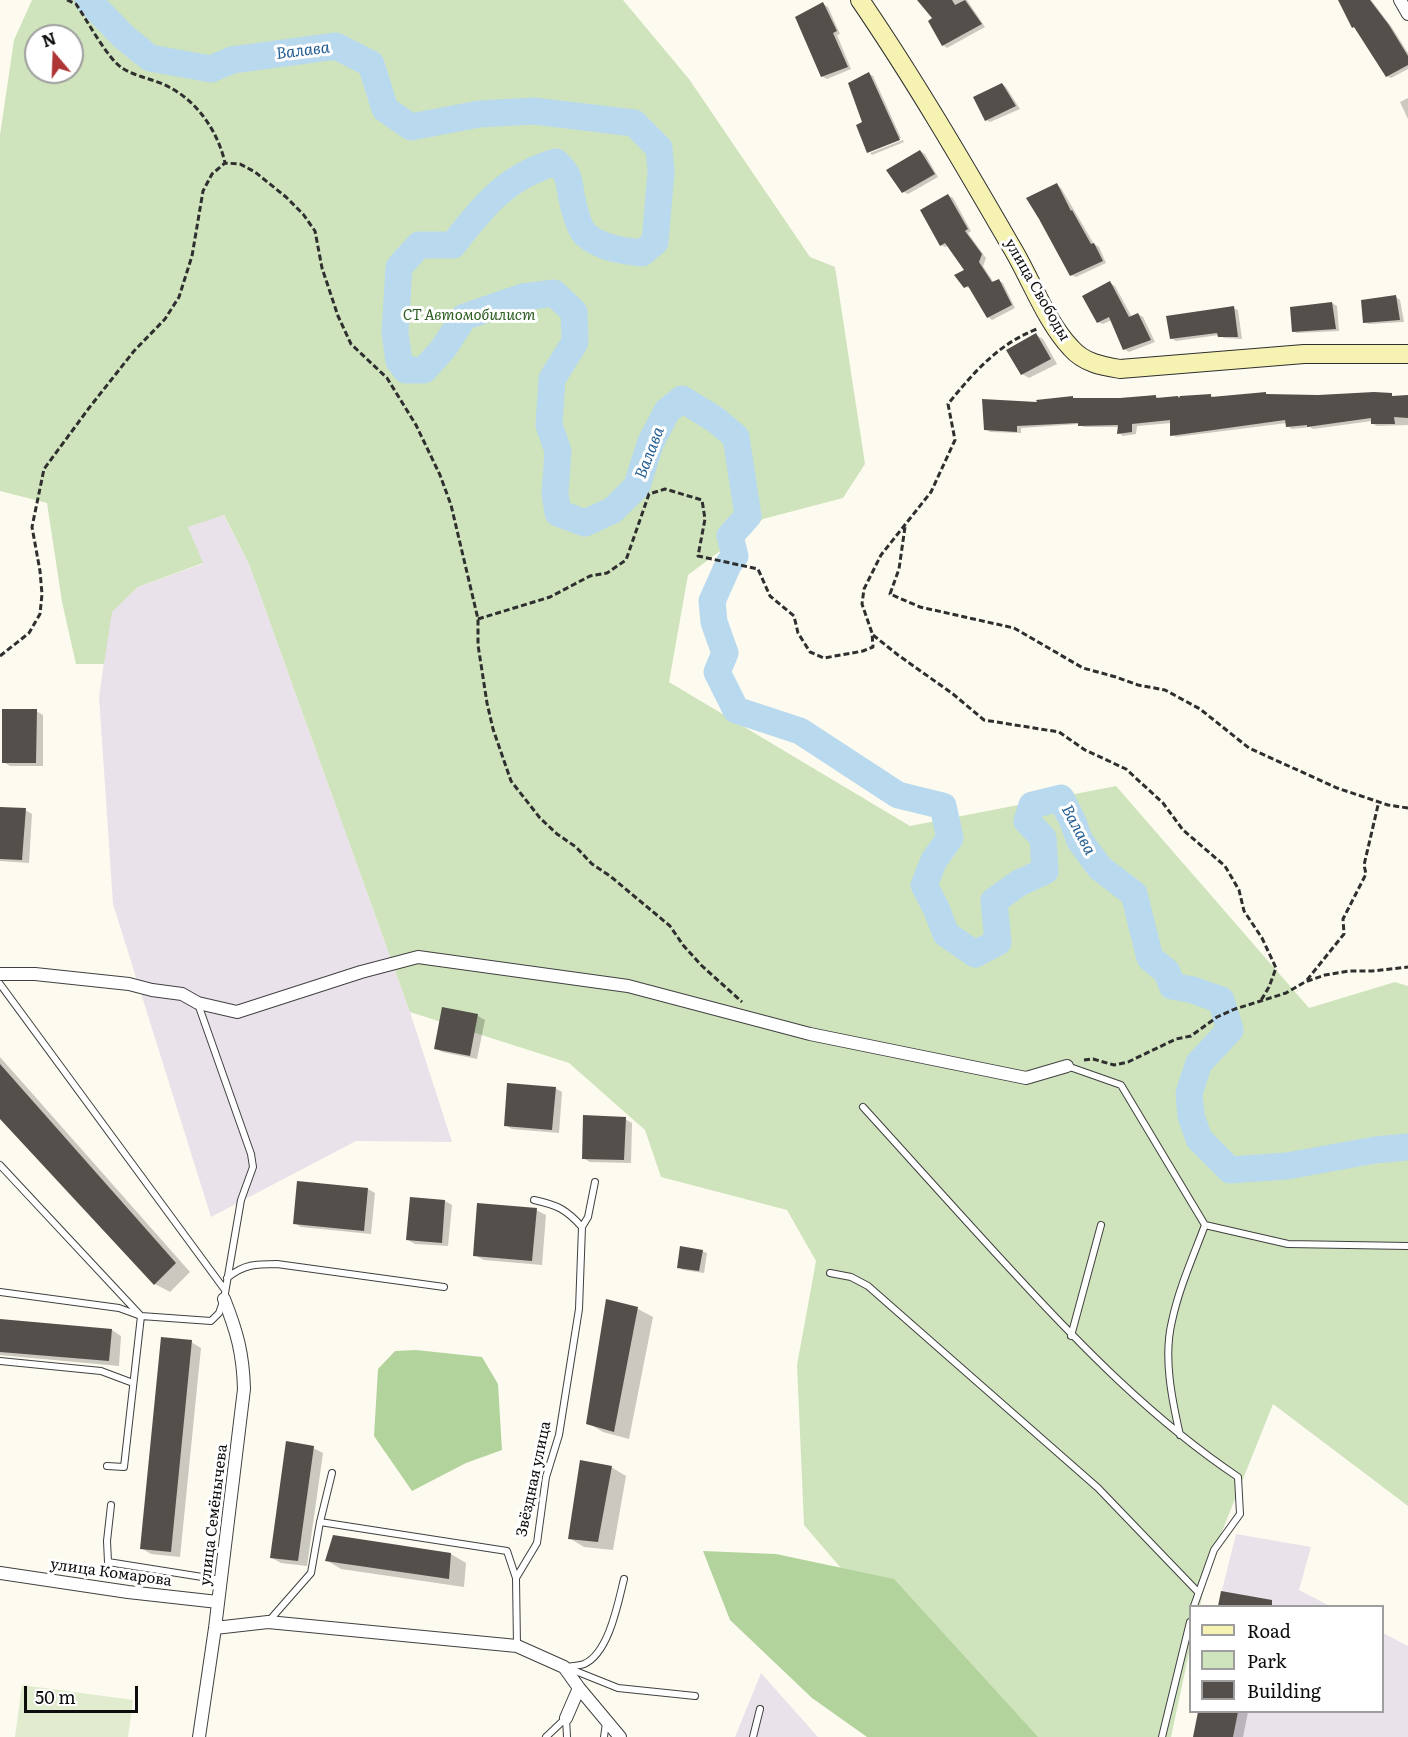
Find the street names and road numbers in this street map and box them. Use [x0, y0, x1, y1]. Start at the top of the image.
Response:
street label: улица Свободы [1000, 236, 1074, 344]
street label: Звёздная улица [513, 1420, 555, 1538]
street label: улица Семёнычева [196, 1443, 232, 1587]
street label: улица Комарова [49, 1556, 173, 1590]

